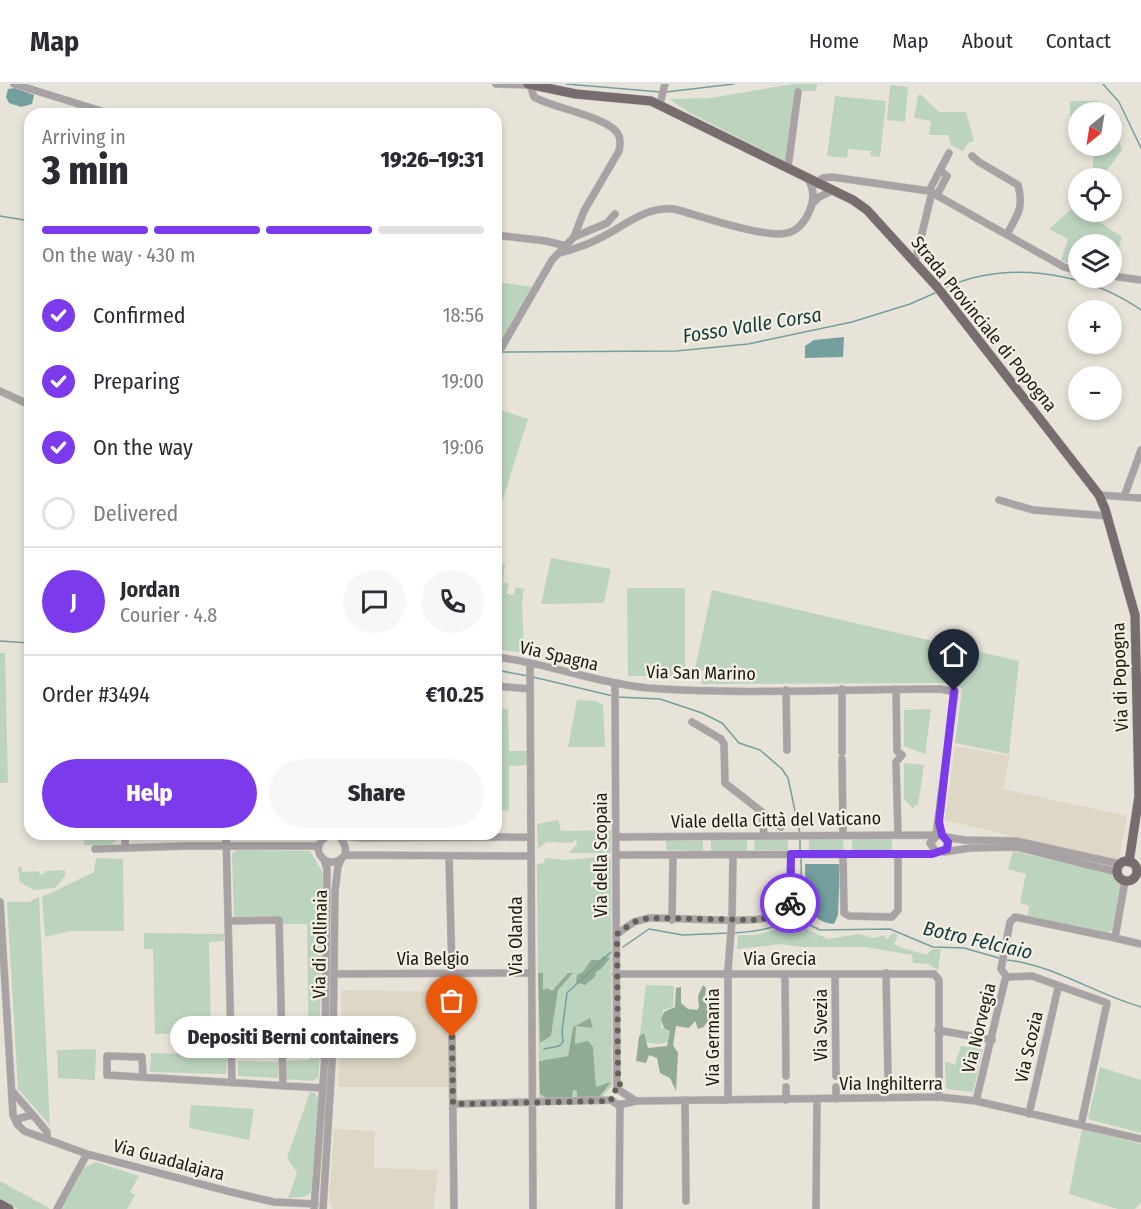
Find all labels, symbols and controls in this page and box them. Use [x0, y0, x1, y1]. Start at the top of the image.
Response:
text: Map [30, 25, 79, 58]
text: Home [809, 28, 859, 54]
text: Map [892, 28, 929, 54]
text: About [962, 28, 1013, 54]
text: Contact [1046, 28, 1111, 54]
north arrow [1068, 102, 1122, 156]
map controls [1068, 102, 1122, 420]
text: Arriving in [42, 125, 126, 149]
text: 19:26–19:31 [380, 146, 484, 173]
text: 3 min [42, 148, 129, 194]
button: locate [1068, 168, 1122, 222]
street label: Strada Provinciale di Popogna [906, 232, 1062, 416]
button: layers [1068, 234, 1122, 288]
text: On the way · 430 m [42, 243, 195, 267]
icon: check [42, 299, 75, 332]
button: + [1068, 300, 1122, 354]
text: Confirmed [93, 302, 186, 329]
water label: Fosso Valle Corsa [681, 302, 823, 348]
text: 18:56 [443, 303, 484, 327]
icon: check [42, 365, 75, 398]
button: − [1068, 366, 1122, 420]
text: Preparing [93, 368, 179, 395]
text: 19:00 [441, 369, 484, 393]
icon: check [42, 431, 75, 464]
text: On the way [93, 434, 193, 461]
text: 19:06 [442, 435, 484, 459]
text: Delivered [93, 500, 178, 527]
button: chat [343, 570, 406, 633]
button: phone [421, 570, 484, 633]
text: Jordan [120, 576, 180, 603]
text: J [70, 588, 77, 615]
text: Courier · 4.8 [120, 603, 217, 627]
street label: Via di Popogna [1107, 622, 1133, 732]
pin [928, 629, 979, 691]
street label: Via Spagna [517, 636, 601, 676]
icon: home [937, 638, 970, 671]
street label: Via San Marino [646, 661, 756, 685]
text: Order #3494 [42, 681, 150, 708]
text: €10.25 [426, 681, 484, 708]
button: Help [42, 759, 257, 828]
button: Share [269, 759, 484, 828]
street label: Via della Scopaia [590, 792, 612, 918]
street label: Viale della Città del Vaticano [671, 807, 881, 833]
courier [760, 873, 820, 933]
icon: bike [774, 887, 807, 920]
street label: Via di Collinaia [308, 889, 332, 999]
street label: Via Olanda [505, 896, 527, 976]
water label: Botro Felciaio [921, 916, 1035, 964]
street label: Via Belgio [397, 948, 469, 970]
street label: Via Grecia [744, 948, 817, 970]
pin [426, 975, 477, 1037]
street label: Via Norvegia [957, 981, 1001, 1075]
icon: bag [435, 984, 468, 1017]
street label: Via Germania [702, 988, 724, 1086]
street label: Via Svezia [810, 988, 832, 1061]
street label: Via Scozia [1010, 1009, 1048, 1085]
callout: Depositi Berni containers [170, 1016, 416, 1058]
text: Depositi Berni containers [187, 1025, 399, 1049]
street label: Via Inghilterra [839, 1073, 943, 1095]
street label: Via Guadalajara [111, 1135, 227, 1186]

